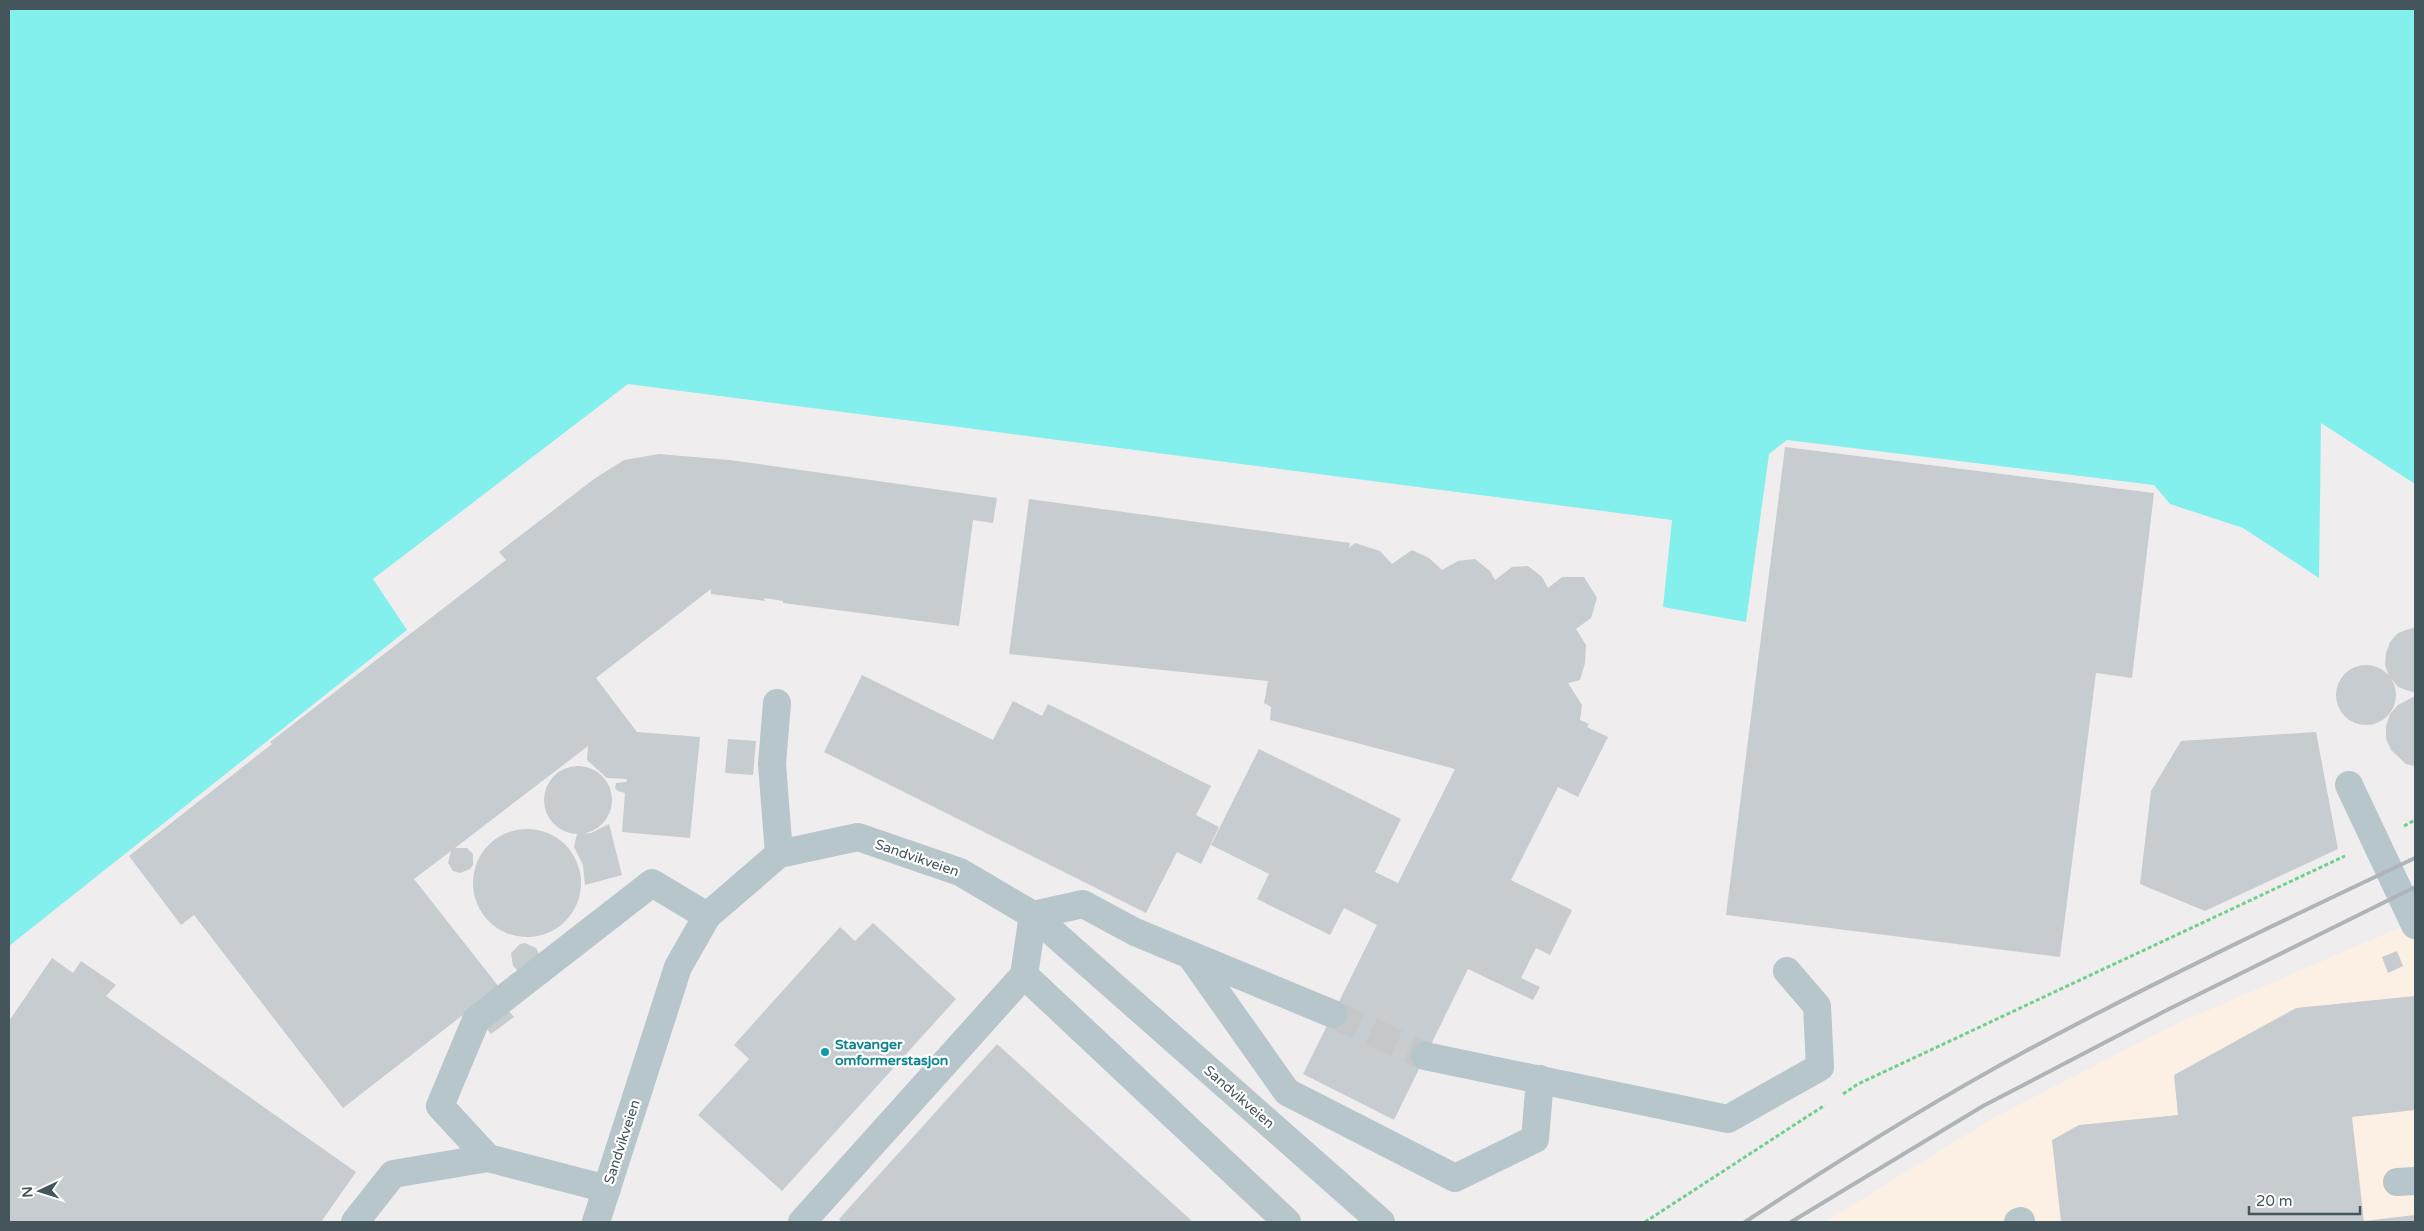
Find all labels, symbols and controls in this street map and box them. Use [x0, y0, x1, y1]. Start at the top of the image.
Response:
street label: Sandvikveien [873, 836, 961, 880]
place label: Stavanger omformerstasjon [835, 1036, 948, 1069]
marker: Stavanger omformerstasjon [819, 1046, 831, 1058]
street label: Sandvikveien [1200, 1062, 1278, 1132]
street label: Sandvikveien [600, 1098, 644, 1186]
north arrow [15, 1166, 65, 1216]
scale bar [2249, 1184, 2360, 1216]
text: N [19, 1186, 36, 1198]
text: 20 m [2256, 1192, 2293, 1210]

